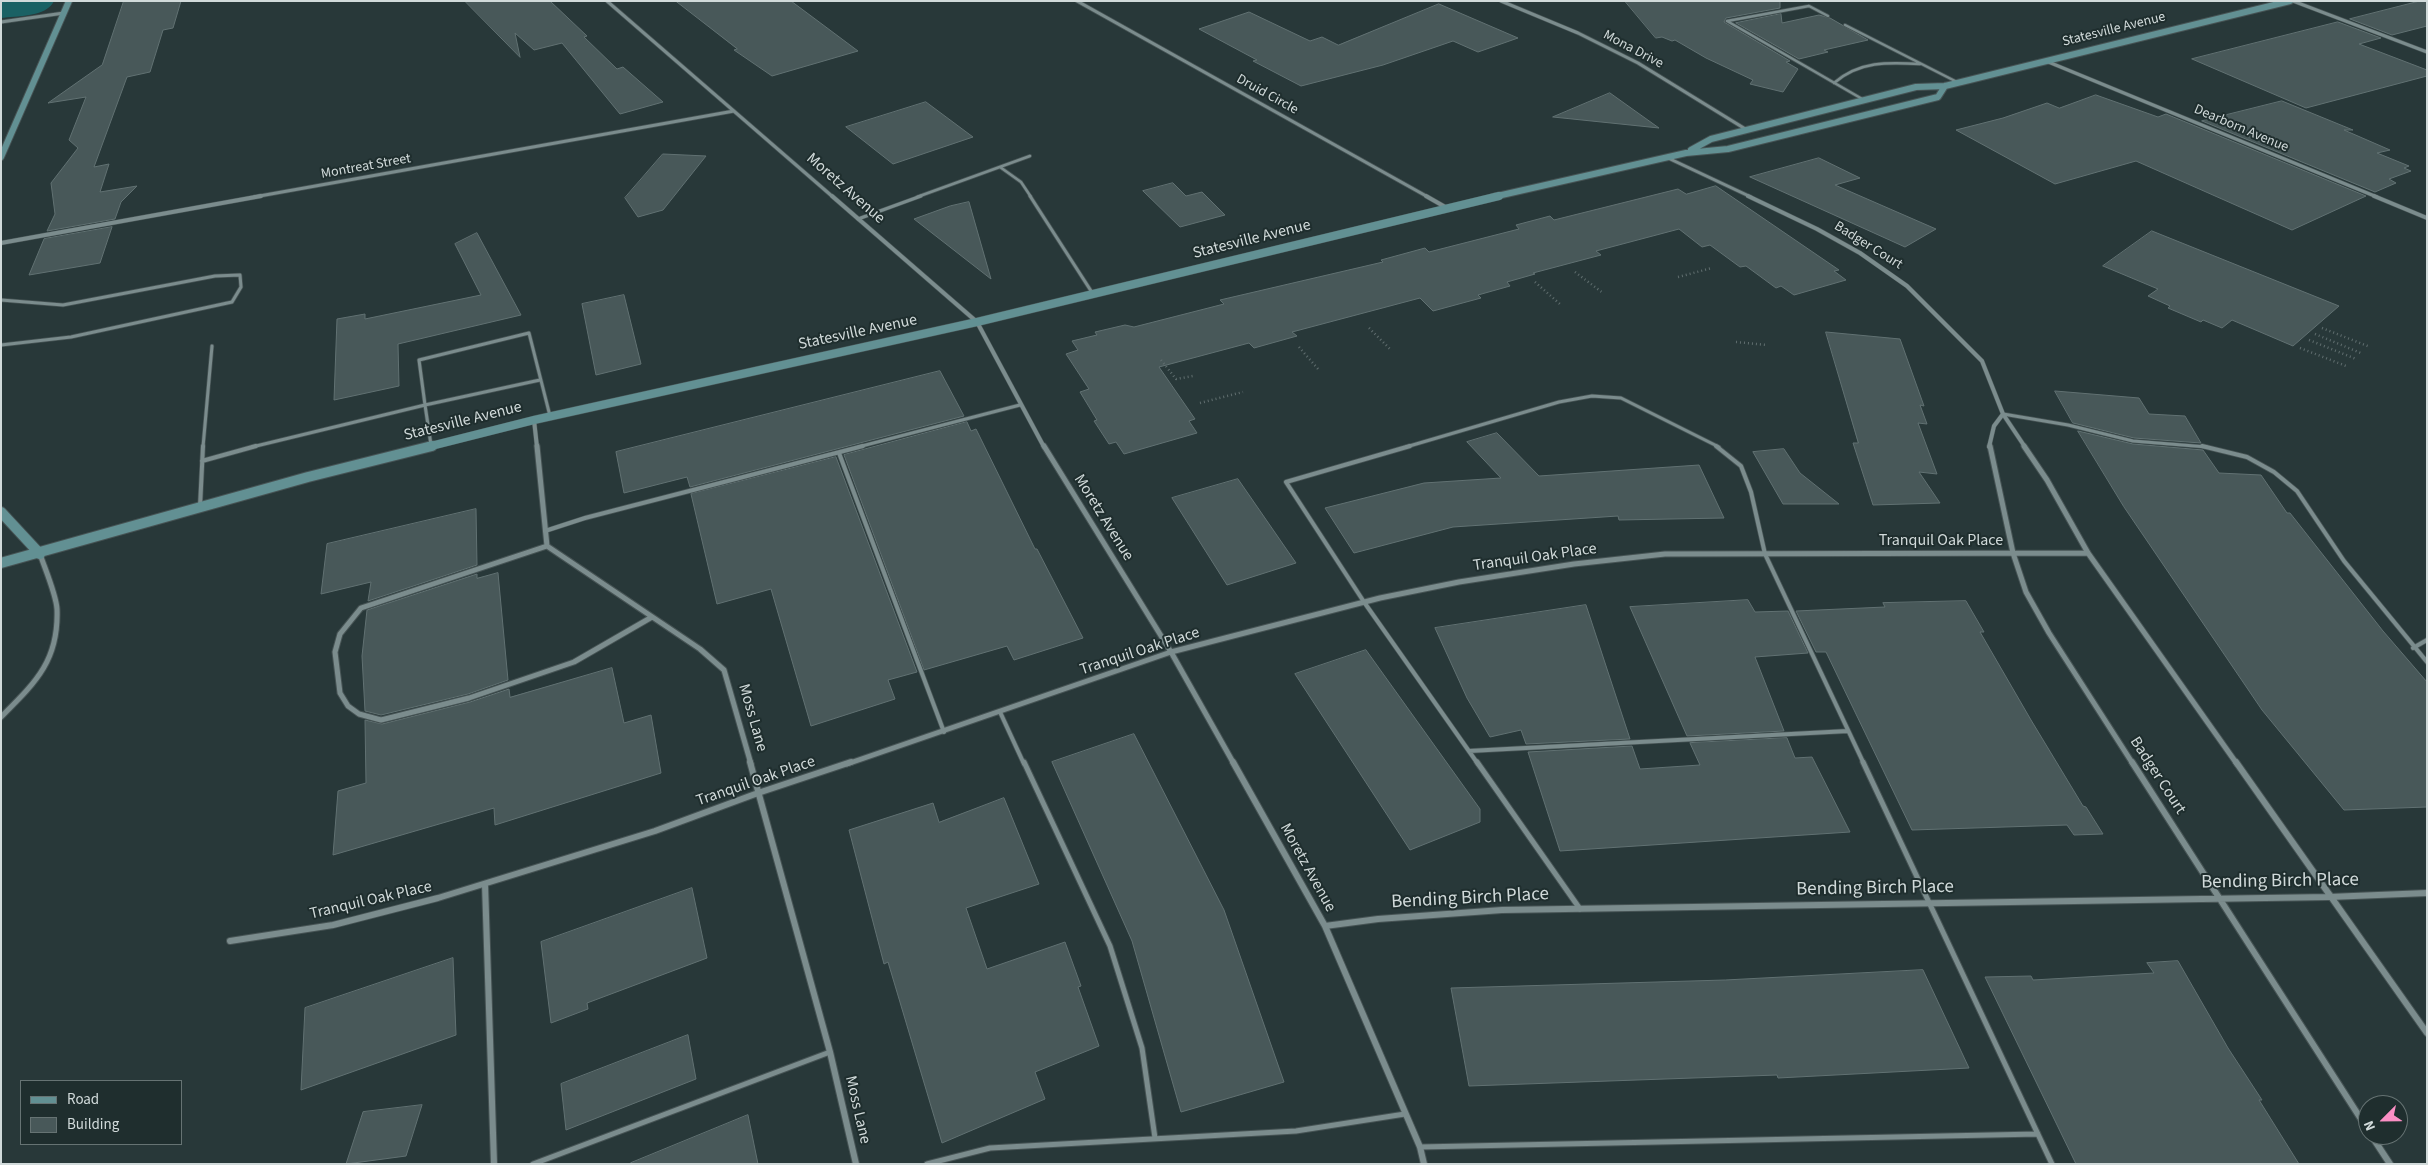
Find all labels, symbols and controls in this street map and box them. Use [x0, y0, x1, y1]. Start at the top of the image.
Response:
street label: Statesville Avenue [2061, 9, 2167, 51]
street label: Mona Drive [1600, 27, 1666, 73]
street label: Druid Circle [1233, 71, 1301, 119]
street label: Dearborn Avenue [2191, 102, 2291, 156]
street label: Moretz Avenue [802, 150, 888, 228]
street label: Montreat Street [320, 151, 412, 183]
street label: Statesville Avenue [1191, 216, 1313, 264]
street label: Badger Court [1831, 218, 1905, 274]
street label: Statesville Avenue [797, 311, 919, 355]
street label: Statesville Avenue [402, 398, 524, 446]
street label: Moretz Avenue [1069, 471, 1137, 565]
street label: Tranquil Oak Place [1879, 531, 2003, 551]
street label: Tranquil Oak Place [1472, 540, 1598, 576]
street label: Tranquil Oak Place [1078, 624, 1202, 680]
street label: Moss Lane [733, 682, 771, 754]
street label: Badger Court [2125, 734, 2189, 818]
street label: Tranquil Oak Place [694, 753, 818, 811]
street label: Moretz Avenue [1275, 820, 1339, 916]
street label: Bending Birch Place [2201, 869, 2359, 895]
street label: Bending Birch Place [1796, 876, 1954, 902]
street label: Tranquil Oak Place [308, 878, 434, 924]
street label: Bending Birch Place [1391, 883, 1549, 915]
street label: Moss Lane [840, 1074, 874, 1146]
legend [20, 1080, 182, 1145]
text: Road [67, 1089, 99, 1110]
north arrow [2358, 1095, 2408, 1145]
text: Building [67, 1114, 119, 1135]
text: N [2359, 1117, 2381, 1134]

